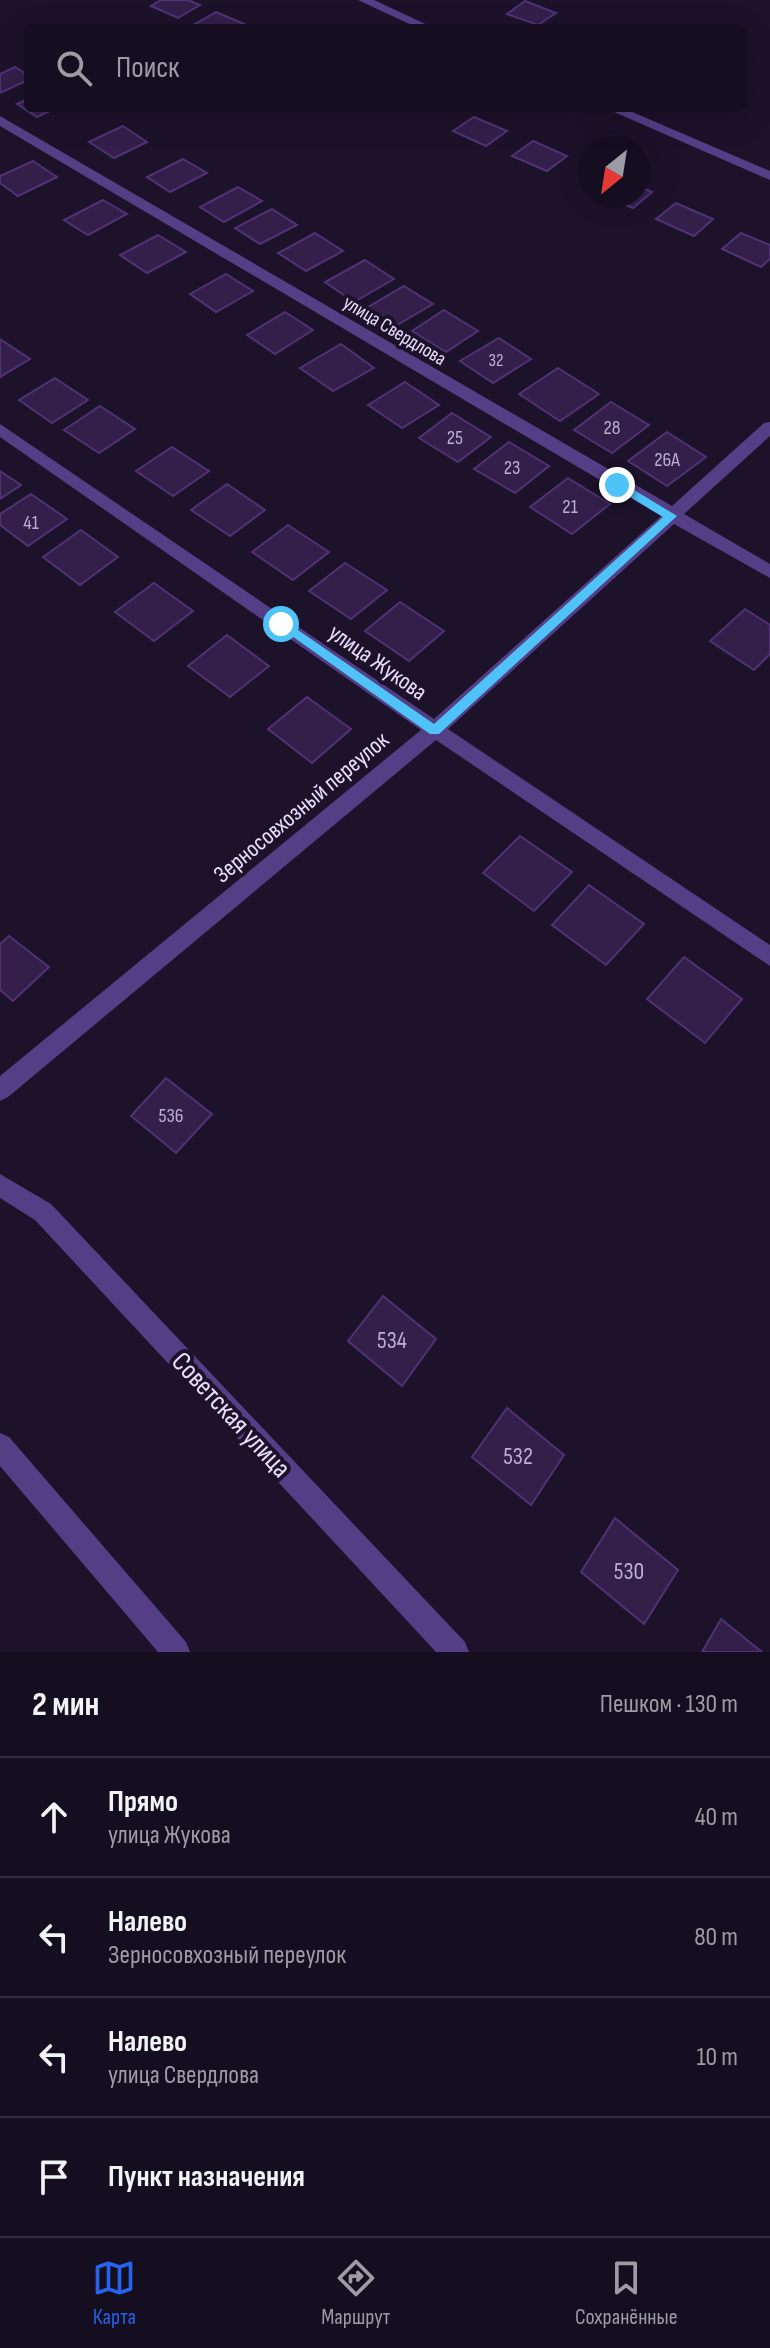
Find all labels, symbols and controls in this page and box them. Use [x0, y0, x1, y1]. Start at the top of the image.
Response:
search box [24, 24, 746, 112]
icon: search [52, 46, 96, 90]
text: Поиск [116, 50, 179, 86]
north arrow [578, 136, 650, 208]
street label: улица Свердлова [339, 291, 450, 371]
house number: 32 [489, 350, 503, 371]
house number: 28 [604, 416, 621, 440]
house number: 25 [447, 426, 463, 450]
house number: 26А [654, 448, 680, 472]
house number: 23 [504, 456, 520, 480]
route end [599, 467, 635, 503]
house number: 21 [562, 495, 578, 519]
house number: 41 [23, 511, 39, 535]
route start [263, 606, 299, 642]
street label: улица Жукова [323, 618, 432, 707]
street label: Зерносовхозный переулок [208, 725, 396, 889]
house number: 536 [158, 1104, 184, 1128]
house number: 534 [377, 1326, 407, 1355]
street label: Советская улица [165, 1346, 297, 1485]
house number: 532 [503, 1442, 533, 1471]
house number: 530 [614, 1557, 644, 1586]
text: 2 мин [32, 1684, 99, 1725]
text: Пешком · 130 m [600, 1689, 738, 1720]
text: Прямо [108, 1784, 178, 1820]
icon: ahead [32, 1795, 76, 1839]
text: 40 m [695, 1802, 738, 1833]
text: улица Жукова [108, 1820, 231, 1851]
text: Налево [108, 1904, 187, 1940]
icon: left [32, 1915, 76, 1959]
text: 80 m [694, 1922, 738, 1953]
text: Зерносовхозный переулок [108, 1940, 346, 1971]
text: Налево [108, 2024, 187, 2060]
icon: left [32, 2035, 76, 2079]
text: 10 m [696, 2042, 738, 2073]
text: улица Свердлова [108, 2060, 259, 2091]
icon: arrive [32, 2155, 76, 2199]
text: Пункт назначения [108, 2159, 305, 2195]
tab: Карта [92, 2256, 136, 2331]
tab: Маршрут [321, 2256, 390, 2331]
tab: Сохранённые [575, 2256, 678, 2331]

